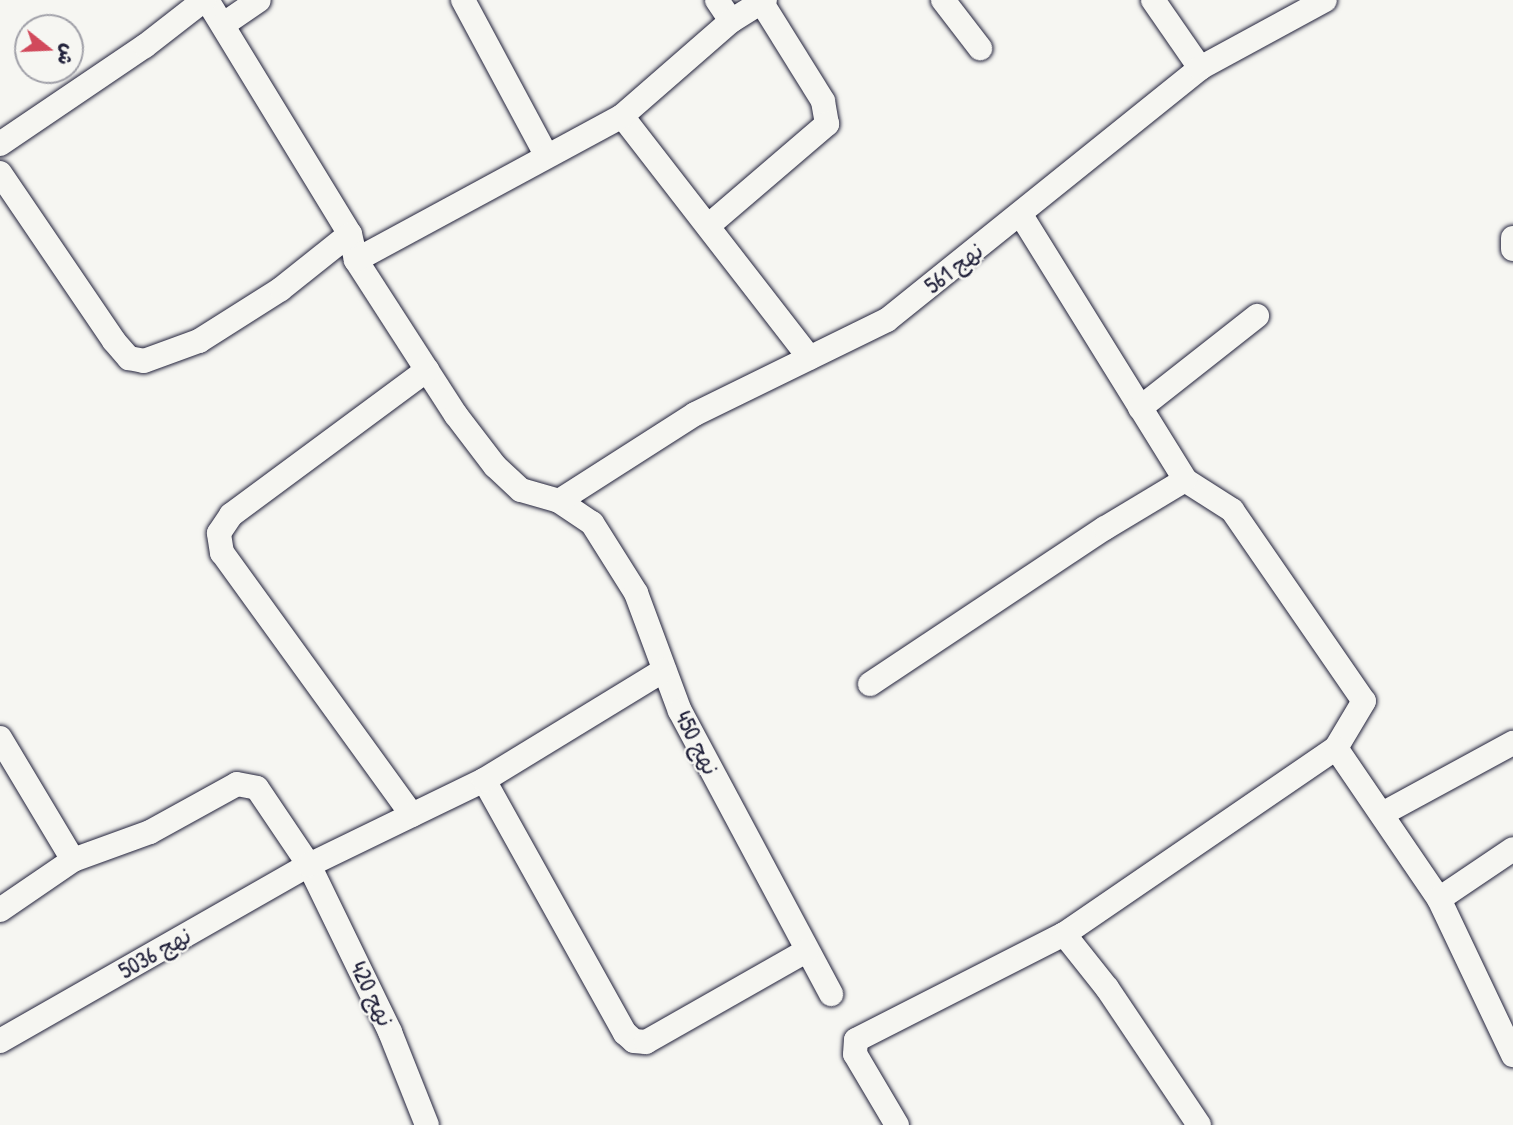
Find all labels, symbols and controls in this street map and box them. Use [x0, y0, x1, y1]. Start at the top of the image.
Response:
north arrow [14, 14, 84, 84]
text: ش [51, 41, 83, 69]
street label: نهج 561 [919, 237, 989, 299]
street label: نهج 450 [669, 706, 725, 780]
street label: نهج 5036 [114, 921, 196, 985]
street label: نهج 420 [344, 957, 400, 1031]

